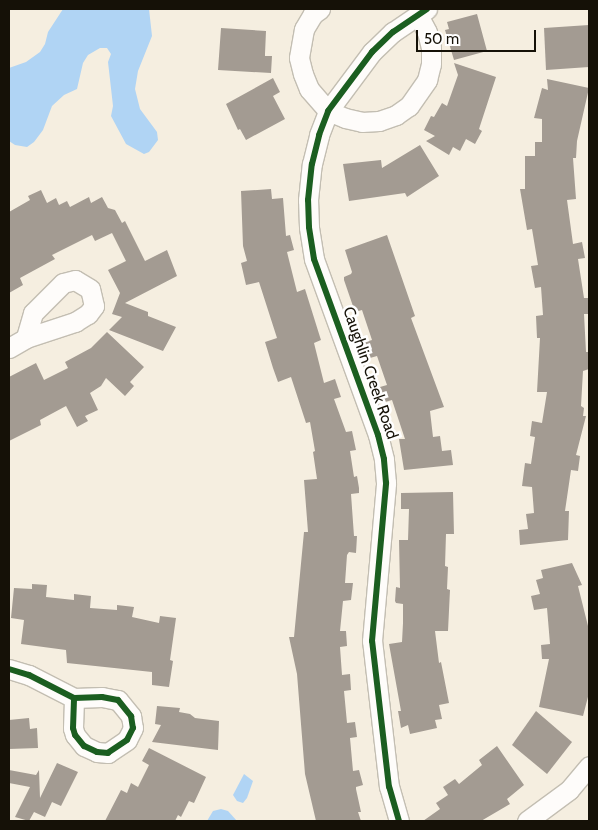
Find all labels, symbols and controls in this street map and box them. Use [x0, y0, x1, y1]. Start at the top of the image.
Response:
scale bar [418, 20, 538, 52]
text: 50 m [424, 30, 459, 48]
street label: Caughlin Creek Road [338, 304, 402, 442]

